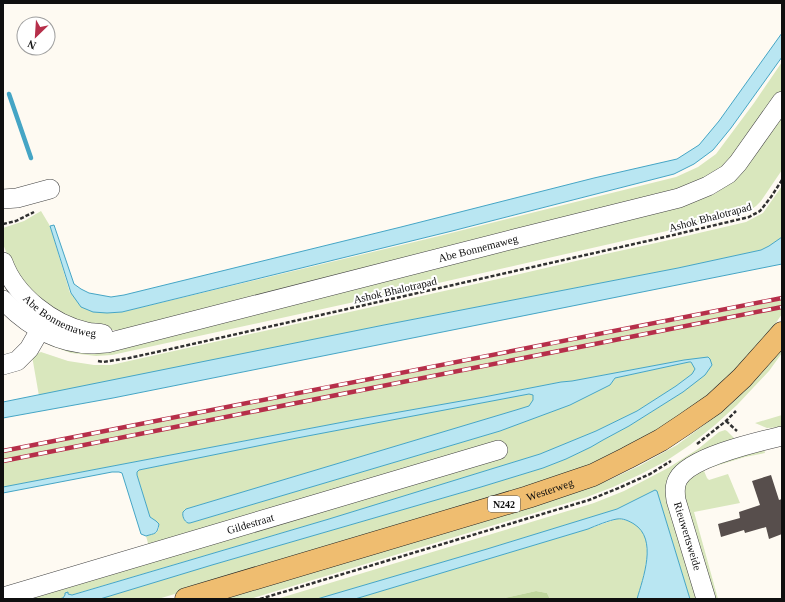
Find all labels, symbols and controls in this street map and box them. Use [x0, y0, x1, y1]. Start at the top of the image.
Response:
north arrow [16, 16, 56, 56]
text: N [26, 38, 38, 52]
street label: Ashok Bhalotrapad [667, 200, 753, 234]
street label: Abe Bonnemaweg [437, 232, 519, 264]
street label: Ashok Bhalotrapad [352, 274, 438, 305]
street label: Abe Bonnemaweg [21, 292, 97, 339]
street label: Westerweg [525, 476, 575, 503]
road number: N242 [488, 496, 520, 512]
street label: Rieuwertsweide [672, 500, 704, 572]
street label: Gildestraat [225, 511, 275, 536]

